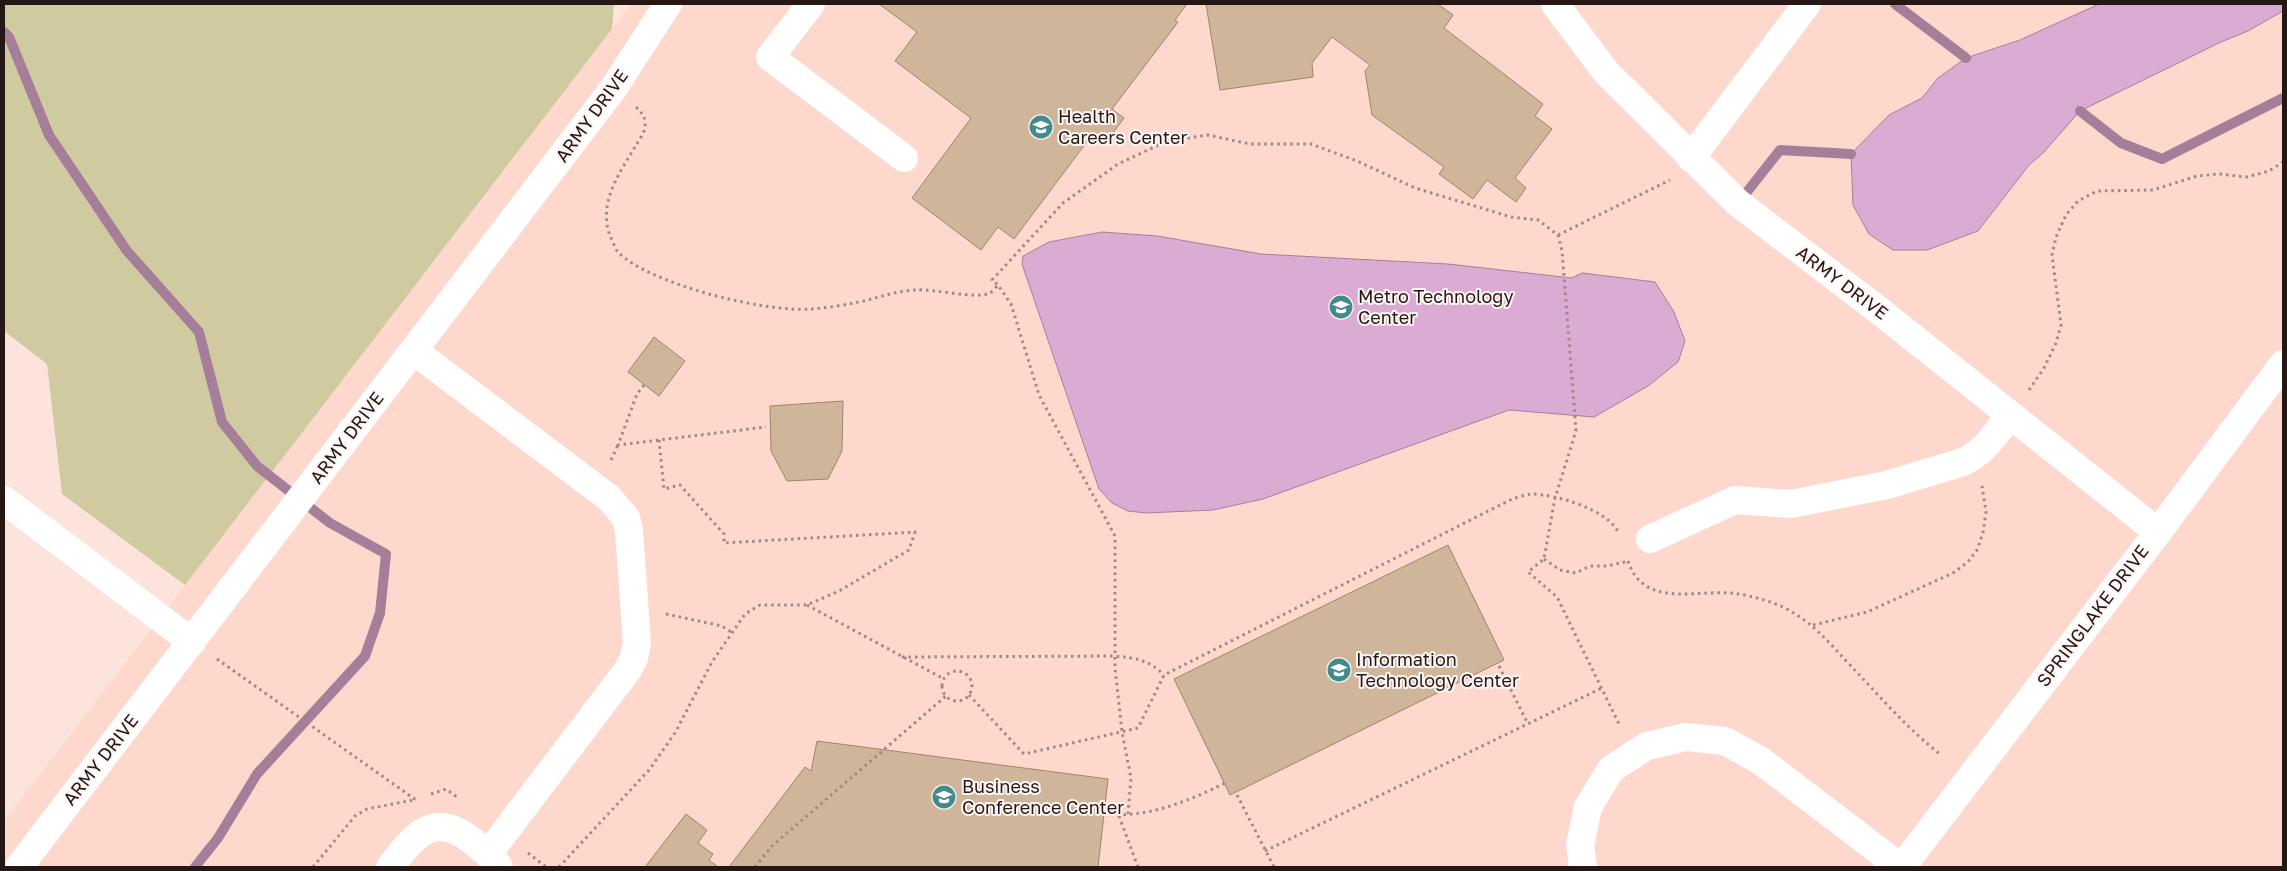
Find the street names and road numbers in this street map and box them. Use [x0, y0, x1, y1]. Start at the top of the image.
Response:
street label: ARMY DRIVE [550, 65, 632, 166]
street label: ARMY DRIVE [1792, 241, 1893, 324]
street label: ARMY DRIVE [305, 387, 388, 488]
street label: SPRINGLAKE DRIVE [2032, 540, 2153, 691]
street label: ARMY DRIVE [58, 710, 143, 809]

